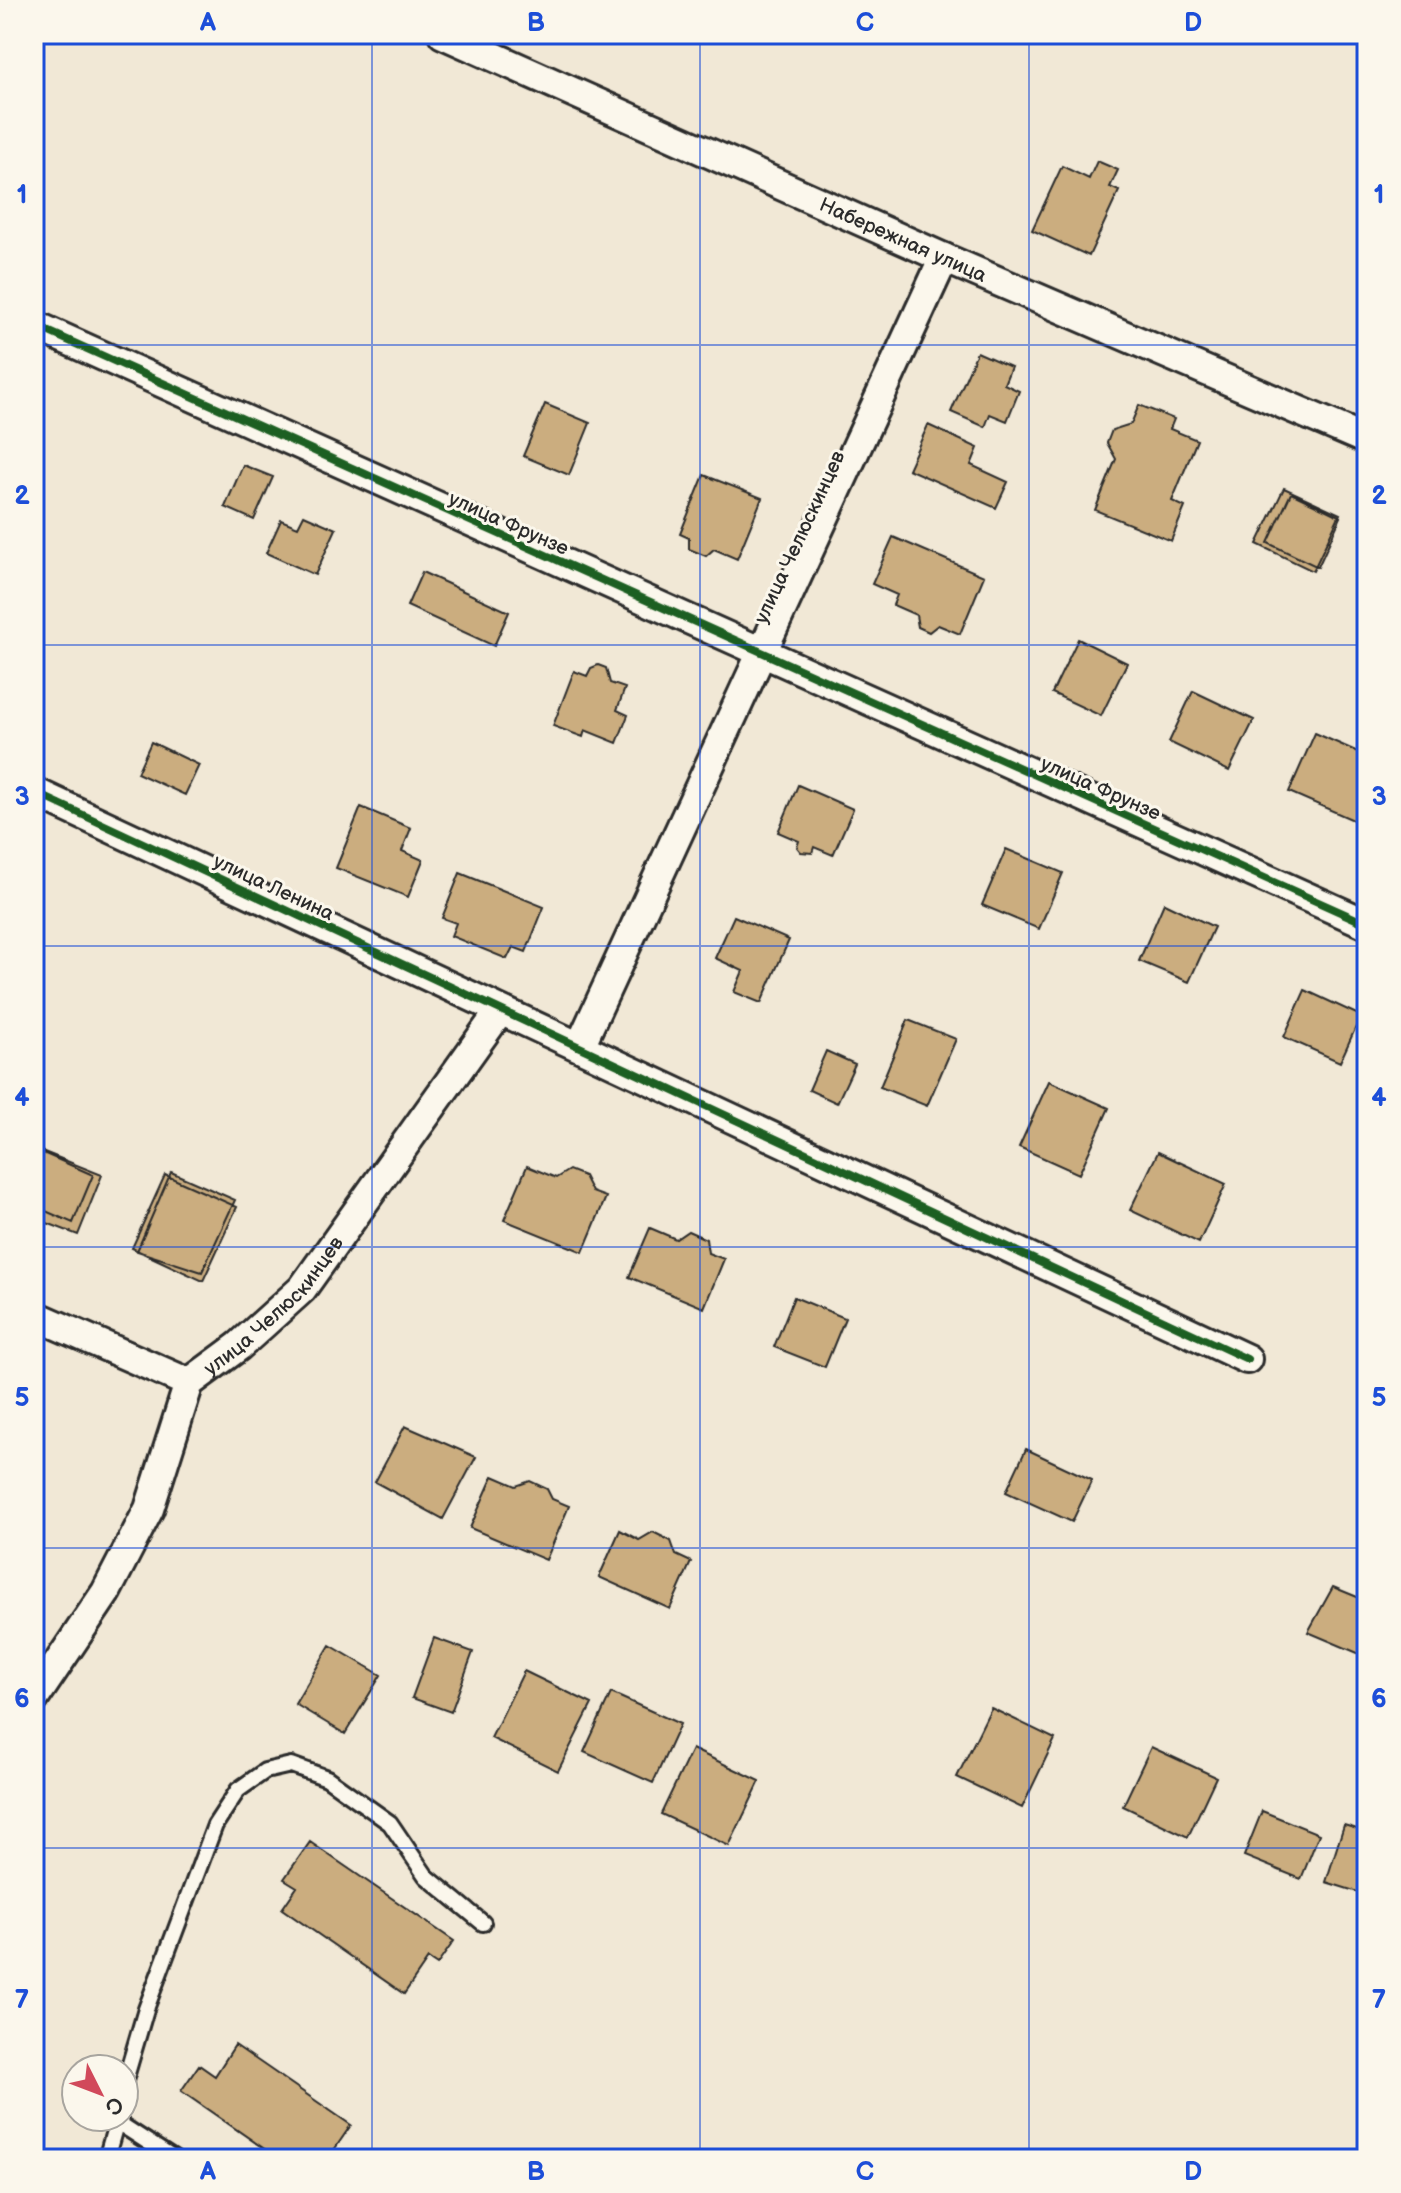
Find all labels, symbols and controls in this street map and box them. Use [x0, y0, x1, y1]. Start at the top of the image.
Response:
text: A [199, 8, 216, 39]
text: B [527, 8, 545, 39]
text: C [856, 8, 874, 39]
text: D [1184, 8, 1202, 39]
text: 1 [17, 180, 27, 211]
text: 1 [1374, 180, 1384, 211]
street label: Набережная улица [816, 193, 990, 288]
street label: улица Челюскинцев [749, 447, 851, 628]
text: 2 [14, 481, 30, 512]
text: 2 [1371, 481, 1387, 512]
street label: улица Фрунзе [445, 487, 572, 561]
street label: улица Фрунзе [1037, 752, 1164, 826]
text: 3 [14, 782, 30, 813]
text: 3 [1371, 782, 1387, 813]
street label: улица Ленина [209, 850, 338, 926]
text: 4 [14, 1083, 30, 1114]
text: 4 [1371, 1083, 1387, 1114]
street label: улица Челюскинцев [200, 1232, 349, 1381]
text: 5 [14, 1383, 30, 1414]
text: 5 [1371, 1383, 1387, 1414]
text: 6 [14, 1684, 30, 1715]
text: 6 [1371, 1684, 1387, 1715]
text: 7 [15, 1985, 29, 2016]
text: 7 [1372, 1985, 1386, 2016]
north arrow [60, 2053, 140, 2133]
text: С [99, 2091, 129, 2120]
text: A [199, 2157, 216, 2188]
text: B [527, 2157, 545, 2188]
text: C [856, 2157, 874, 2188]
text: D [1184, 2157, 1202, 2188]

